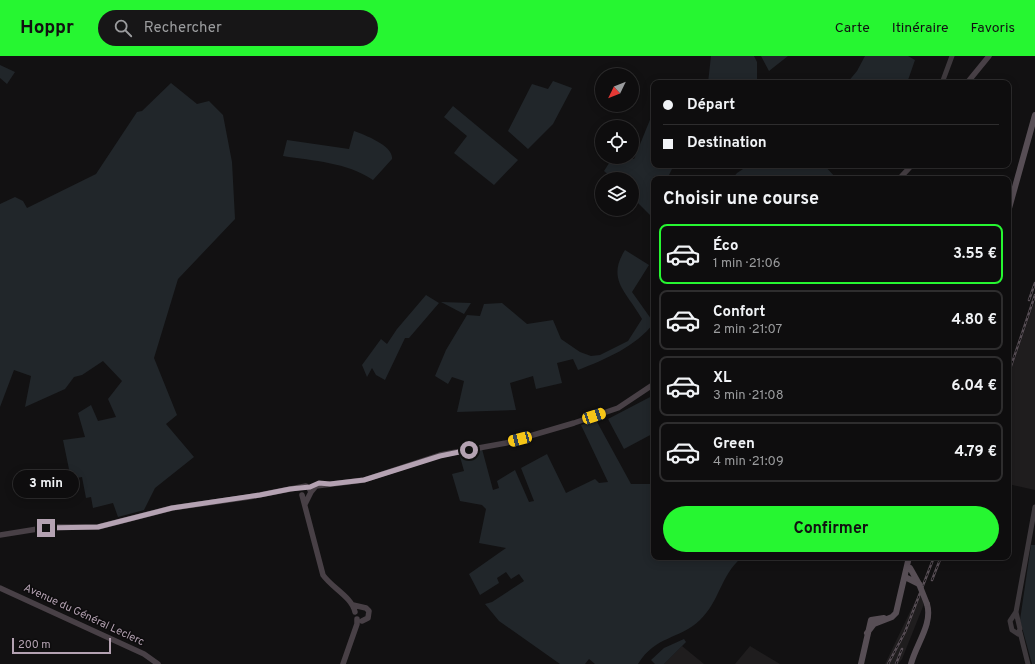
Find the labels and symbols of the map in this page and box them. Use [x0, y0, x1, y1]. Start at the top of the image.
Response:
north arrow [595, 68, 639, 112]
car [581, 407, 607, 425]
car [507, 430, 533, 448]
route start [460, 441, 478, 459]
callout: 3 min [13, 470, 79, 498]
route end [37, 519, 55, 537]
street label: Avenue du Général Leclerc [21, 581, 147, 649]
scale bar [12, 636, 111, 655]

